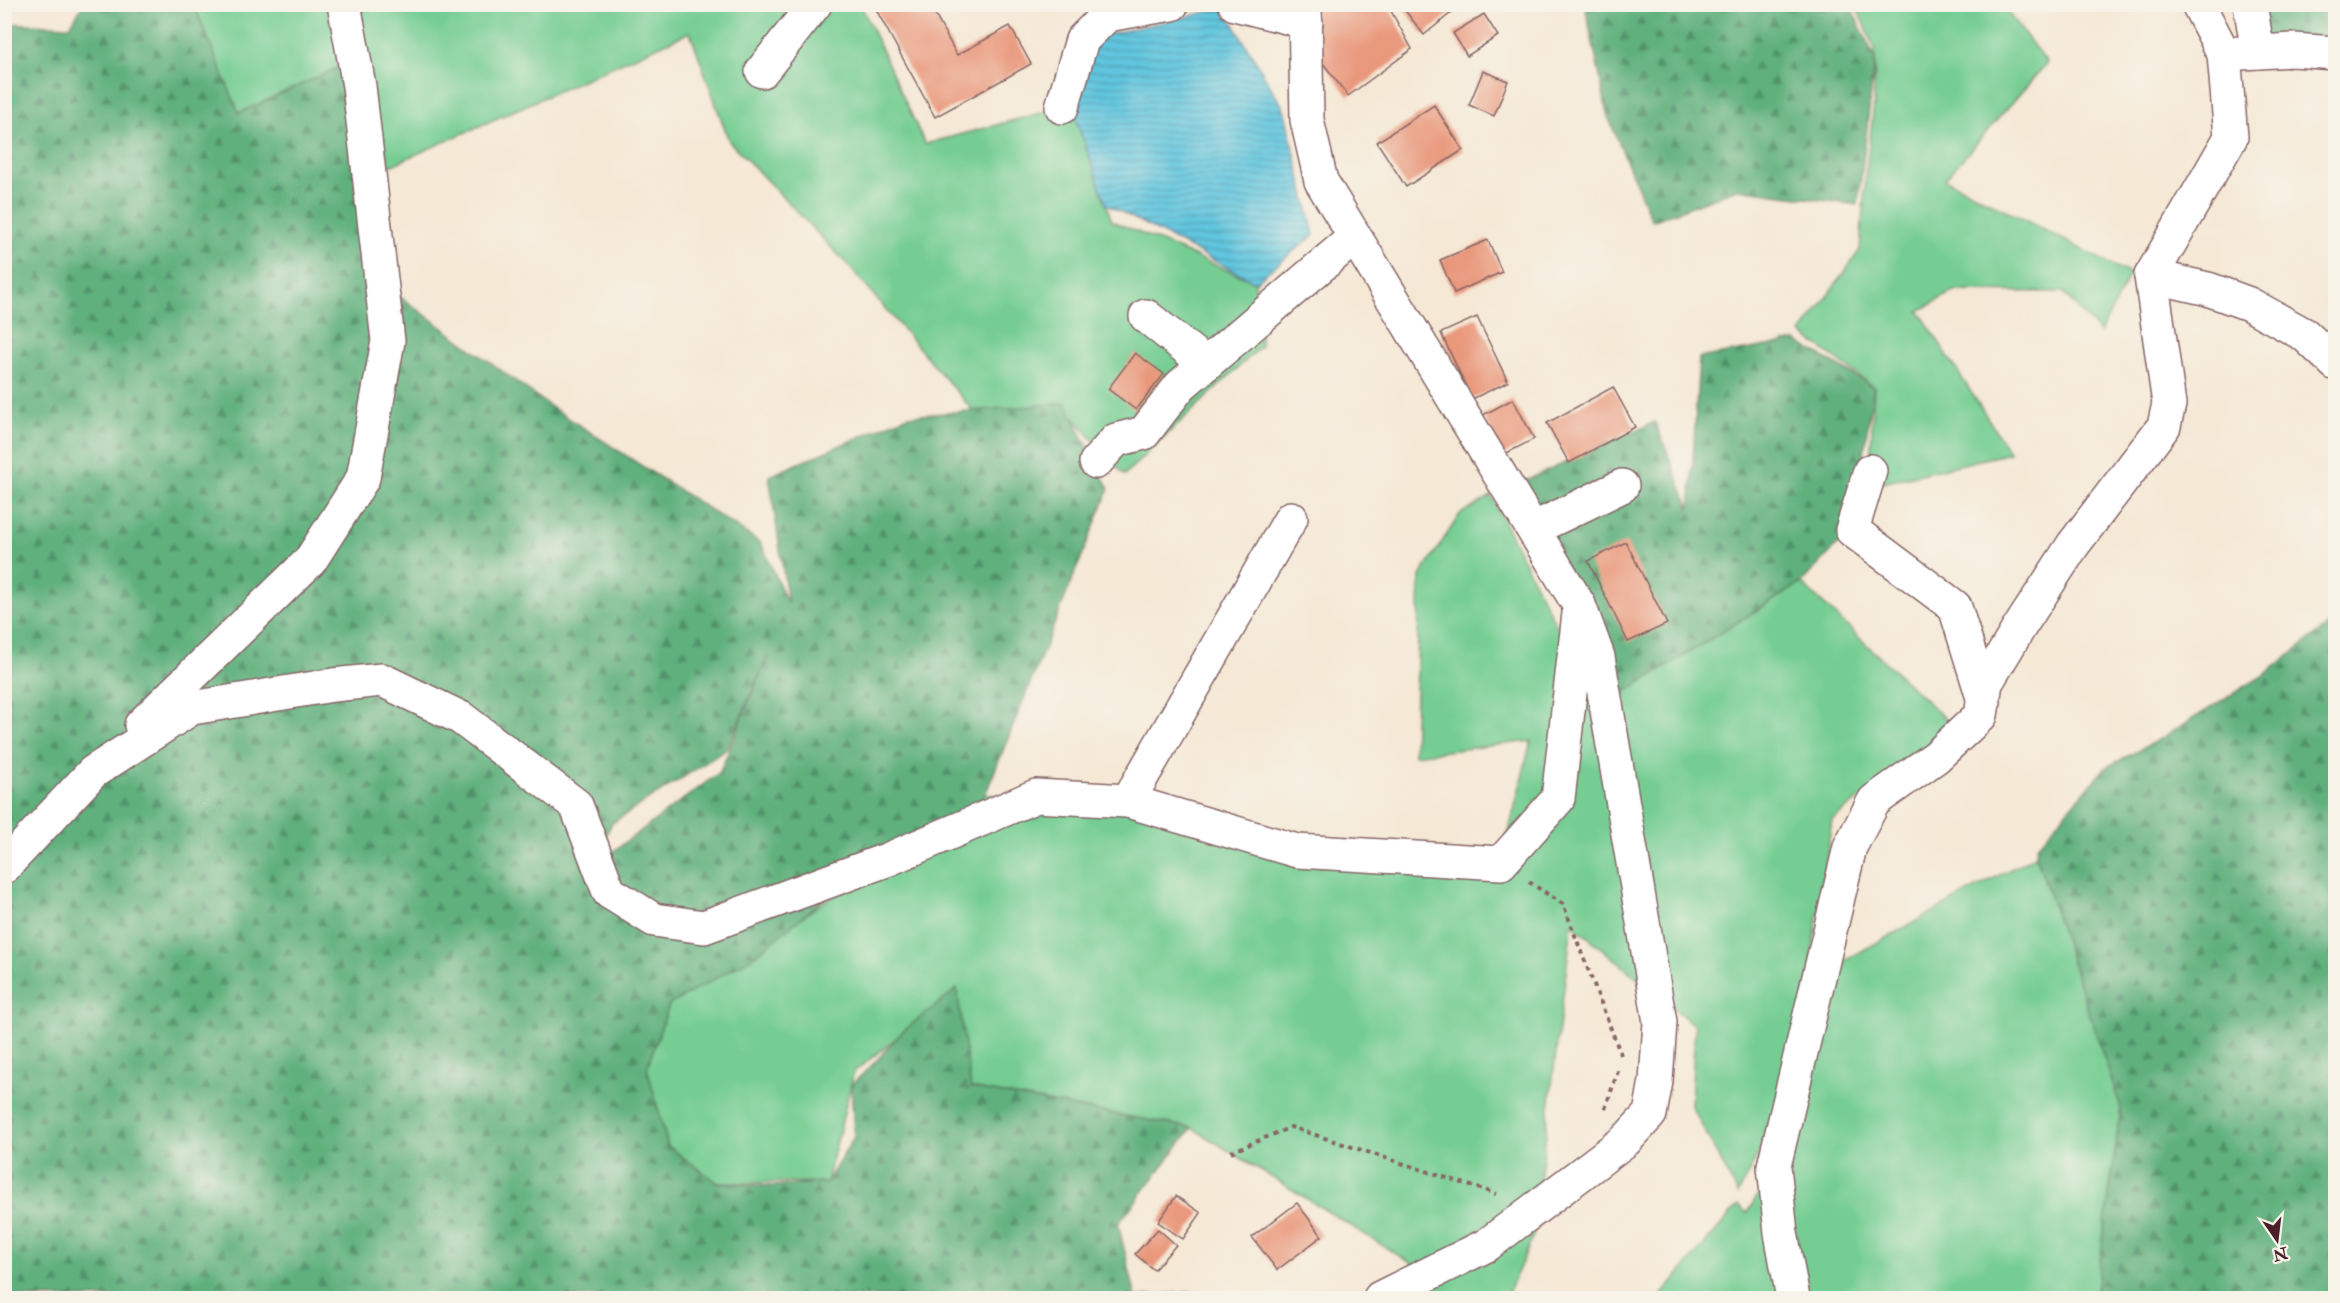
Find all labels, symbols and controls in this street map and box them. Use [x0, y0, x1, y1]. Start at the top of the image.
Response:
north arrow [2247, 1210, 2307, 1270]
text: N [2270, 1242, 2291, 1265]

